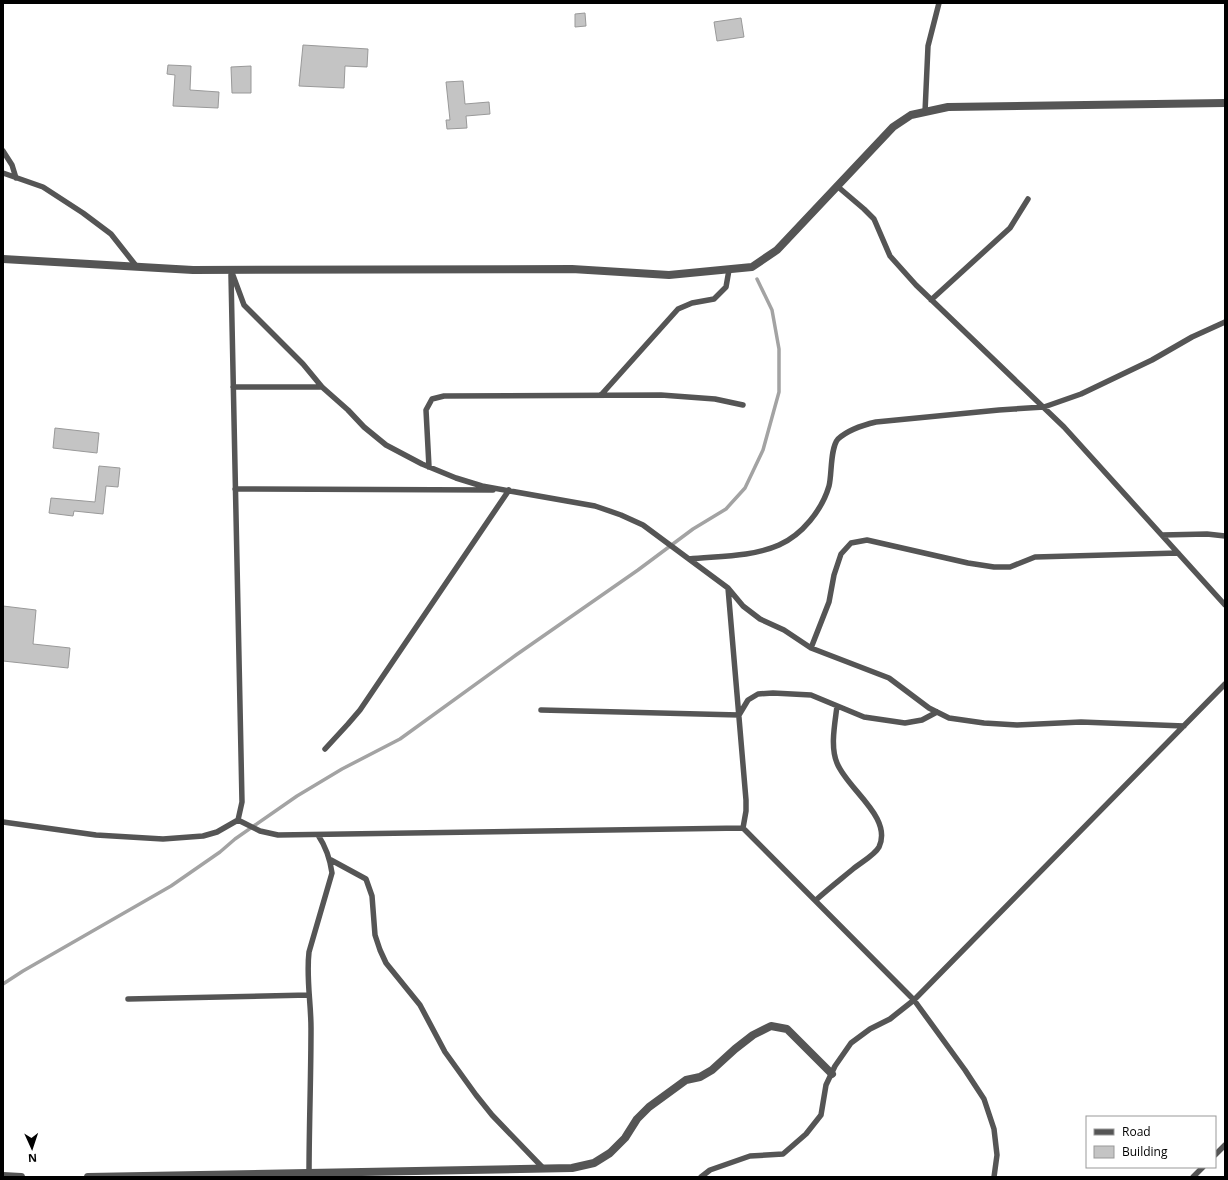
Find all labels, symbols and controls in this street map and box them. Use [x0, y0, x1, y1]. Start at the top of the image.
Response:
legend [1086, 1116, 1216, 1168]
text: Road [1122, 1123, 1151, 1140]
north arrow [12, 1128, 52, 1168]
text: Building [1122, 1143, 1168, 1160]
text: N [28, 1151, 37, 1166]

